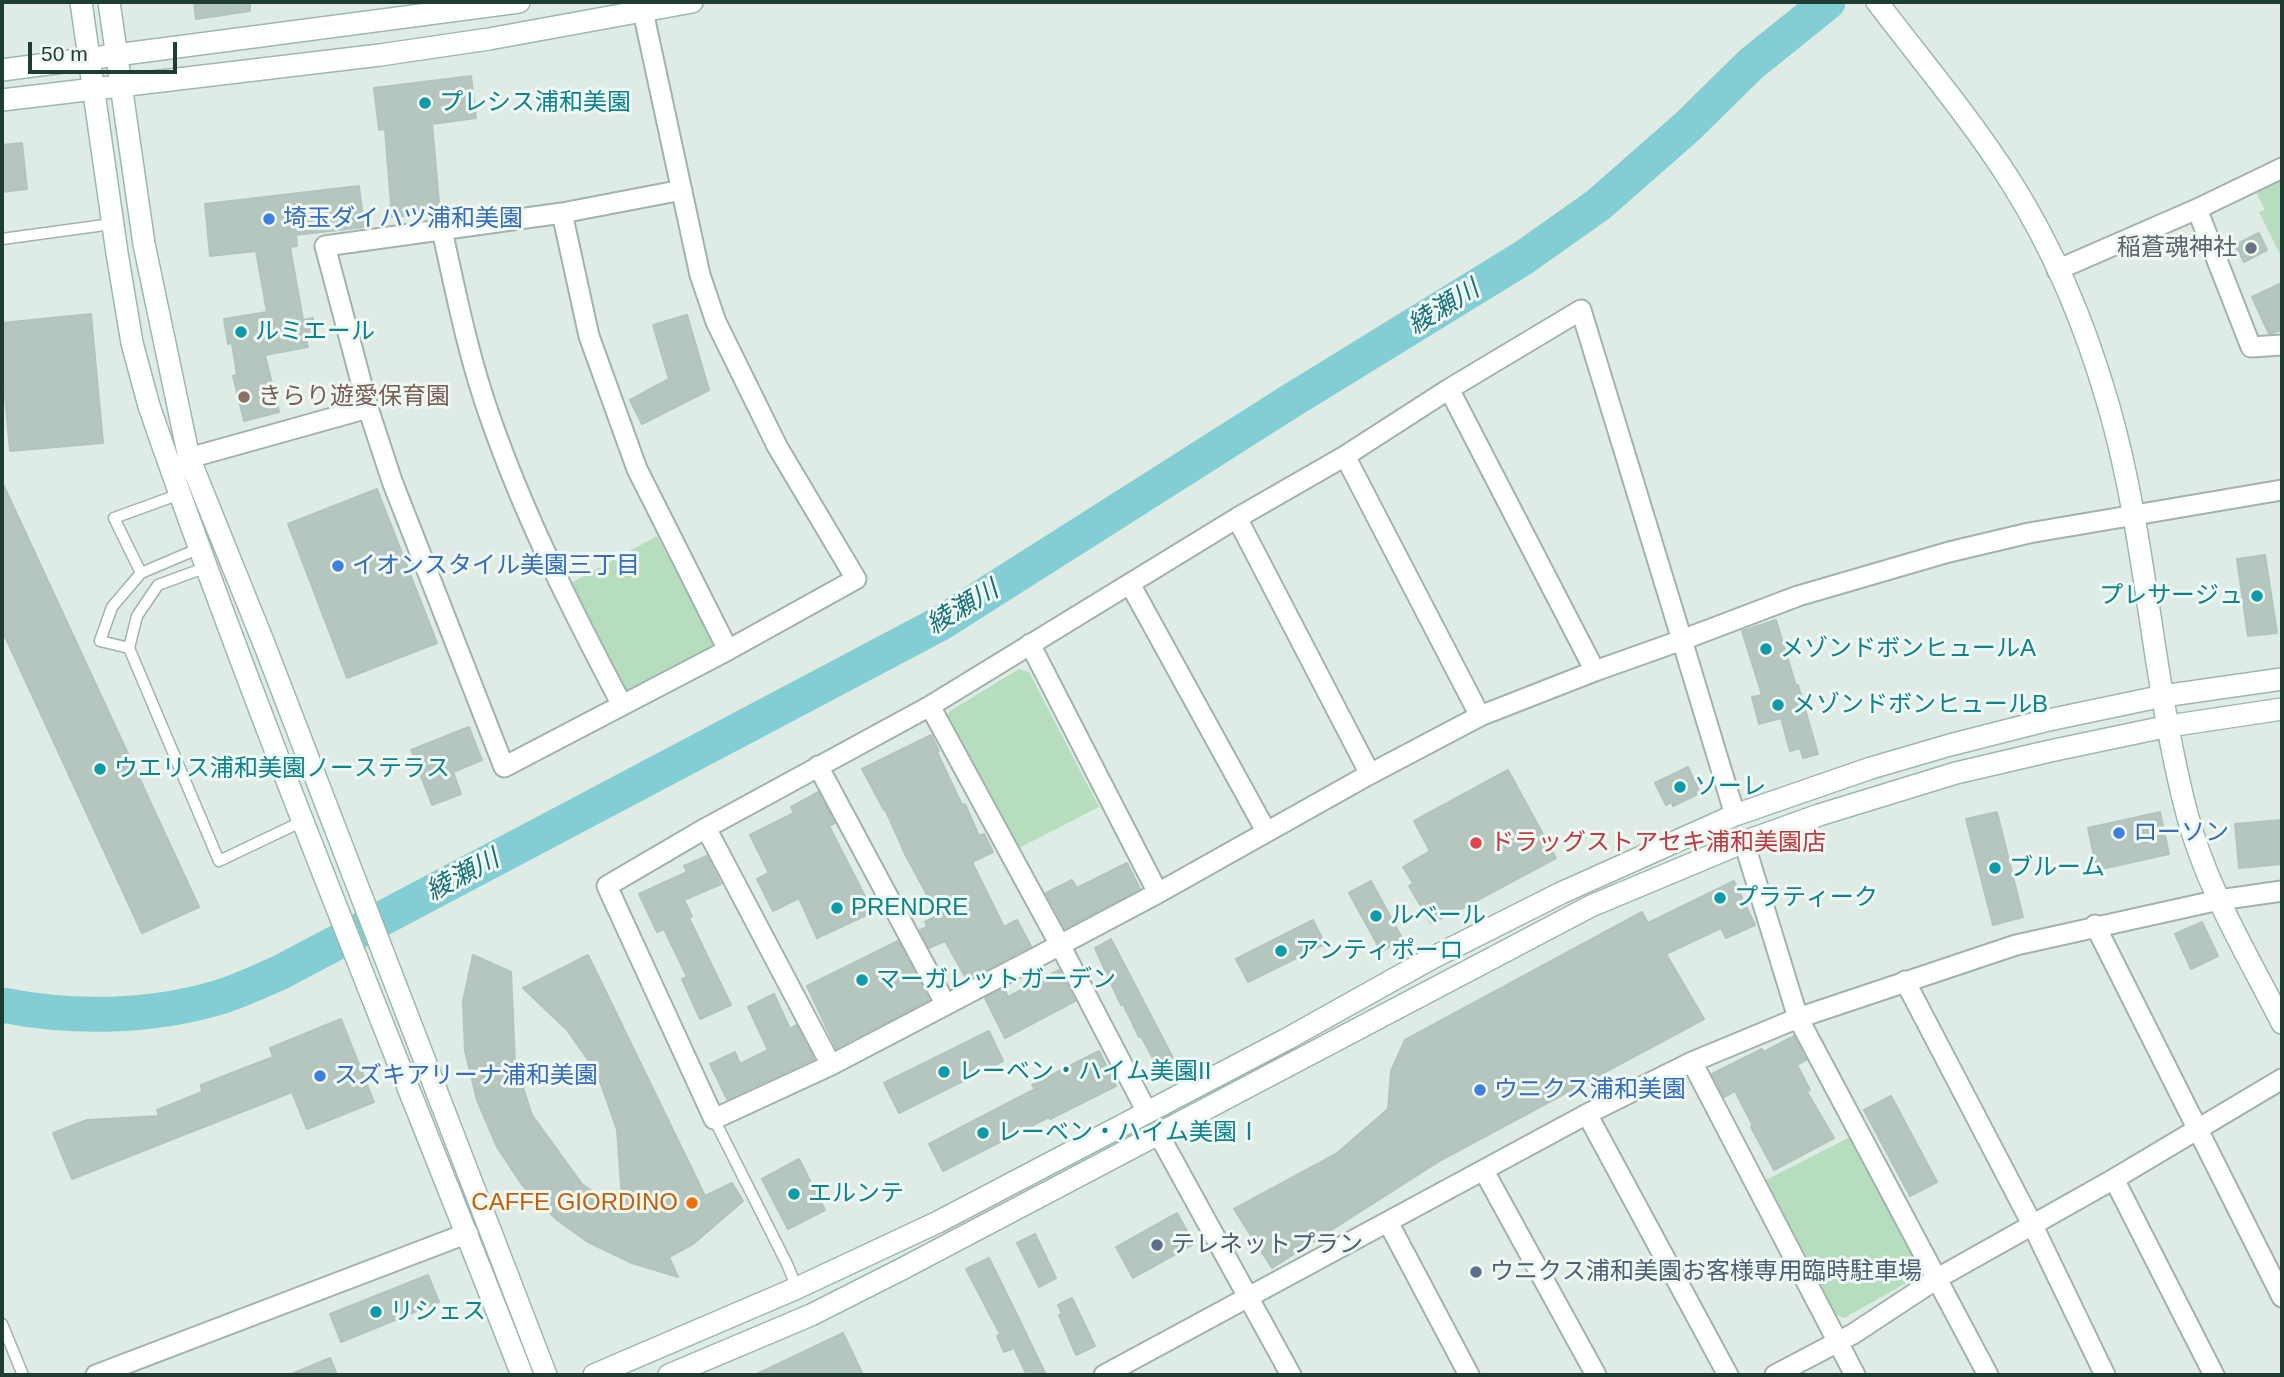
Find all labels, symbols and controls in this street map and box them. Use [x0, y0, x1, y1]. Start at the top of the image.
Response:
scale bar [32, 28, 180, 72]
text: 50 m [41, 42, 88, 65]
place label: プレシス浦和美園 [439, 89, 631, 117]
marker: プレシス浦和美園 [417, 95, 433, 111]
place label: 埼玉ダイハツ浦和美園 [283, 205, 523, 233]
marker: 埼玉ダイハツ浦和美園 [261, 211, 277, 227]
place label: 稲蒼魂神社 [2117, 234, 2237, 262]
marker: 稲蒼魂神社 [2243, 240, 2259, 256]
water label: 綾瀬川 [1403, 274, 1485, 342]
place label: ルミエール [255, 318, 375, 346]
marker: ルミエール [233, 324, 249, 340]
place label: きらり遊愛保育園 [258, 383, 450, 411]
marker: きらり遊愛保育園 [236, 389, 252, 405]
place label: イオンスタイル美園三丁目 [352, 552, 640, 580]
marker: イオンスタイル美園三丁目 [330, 558, 346, 574]
water label: 綾瀬川 [922, 575, 1004, 641]
place label: プレサージュ [2099, 582, 2243, 610]
marker: プレサージュ [2249, 588, 2265, 604]
place label: メゾンドボンヒュールA [1780, 635, 2036, 663]
marker: メゾンドボンヒュールA [1758, 641, 1774, 657]
place label: メゾンドボンヒュールB [1792, 691, 2048, 719]
marker: メゾンドボンヒュールB [1770, 697, 1786, 713]
place label: ウエリス浦和美園ノーステラス [114, 755, 450, 783]
marker: ウエリス浦和美園ノーステラス [92, 761, 108, 777]
place label: ソーレ [1694, 773, 1766, 801]
marker: ソーレ [1672, 779, 1688, 795]
place label: ローソン [2133, 819, 2229, 847]
marker: ローソン [2111, 825, 2127, 841]
place label: ドラッグストアセキ浦和美園店 [1490, 829, 1826, 857]
marker: ドラッグストアセキ浦和美園店 [1468, 835, 1484, 851]
water label: 綾瀬川 [421, 844, 505, 908]
place label: ブルーム [2009, 854, 2105, 882]
marker: ブルーム [1987, 860, 2003, 876]
place label: プラティーク [1734, 884, 1878, 912]
marker: プラティーク [1712, 890, 1728, 906]
place label: PRENDRE [851, 894, 968, 922]
marker: PRENDRE [829, 900, 845, 916]
place label: ルベール [1390, 902, 1486, 930]
marker: ルベール [1368, 908, 1384, 924]
place label: アンティポーロ [1295, 937, 1463, 965]
marker: アンティポーロ [1273, 943, 1289, 959]
place label: マーガレットガーデン [876, 966, 1116, 994]
marker: マーガレットガーデン [854, 972, 870, 988]
place label: レーベン・ハイム美園II [958, 1058, 1211, 1086]
place label: スズキアリーナ浦和美園 [334, 1062, 598, 1090]
marker: レーベン・ハイム美園II [936, 1064, 952, 1080]
marker: スズキアリーナ浦和美園 [312, 1068, 328, 1084]
place label: ウニクス浦和美園 [1494, 1076, 1686, 1104]
marker: ウニクス浦和美園 [1472, 1082, 1488, 1098]
place label: レーベン・ハイム美園Ⅰ [997, 1119, 1261, 1147]
marker: レーベン・ハイム美園Ⅰ [975, 1125, 991, 1141]
place label: エルンテ [808, 1180, 904, 1208]
marker: エルンテ [786, 1186, 802, 1202]
place label: CAFFE GIORDINO [471, 1189, 678, 1217]
marker: CAFFE GIORDINO [684, 1195, 700, 1211]
place label: テレネットプラン [1171, 1231, 1363, 1259]
marker: テレネットプラン [1149, 1237, 1165, 1253]
place label: ウニクス浦和美園お客様専用臨時駐車場 [1490, 1258, 1922, 1286]
marker: ウニクス浦和美園お客様専用臨時駐車場 [1468, 1264, 1484, 1280]
place label: リシェス [390, 1298, 486, 1326]
marker: リシェス [368, 1304, 384, 1320]

